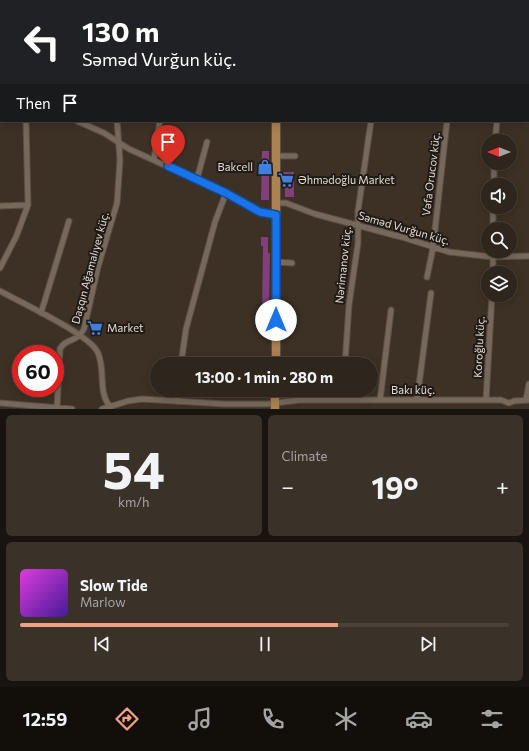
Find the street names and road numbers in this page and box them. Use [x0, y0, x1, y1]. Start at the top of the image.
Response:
street label: Vəfa Orucov küç. [419, 131, 442, 216]
street label: Səməd Vurğun küç. [357, 208, 452, 247]
street label: Daşqın Ağamalıyev küç. [68, 210, 111, 325]
street label: Nərimanov küç. [332, 225, 353, 304]
street label: Koroğlu küç. [470, 316, 487, 378]
street label: Bakı küç. [391, 383, 435, 396]

